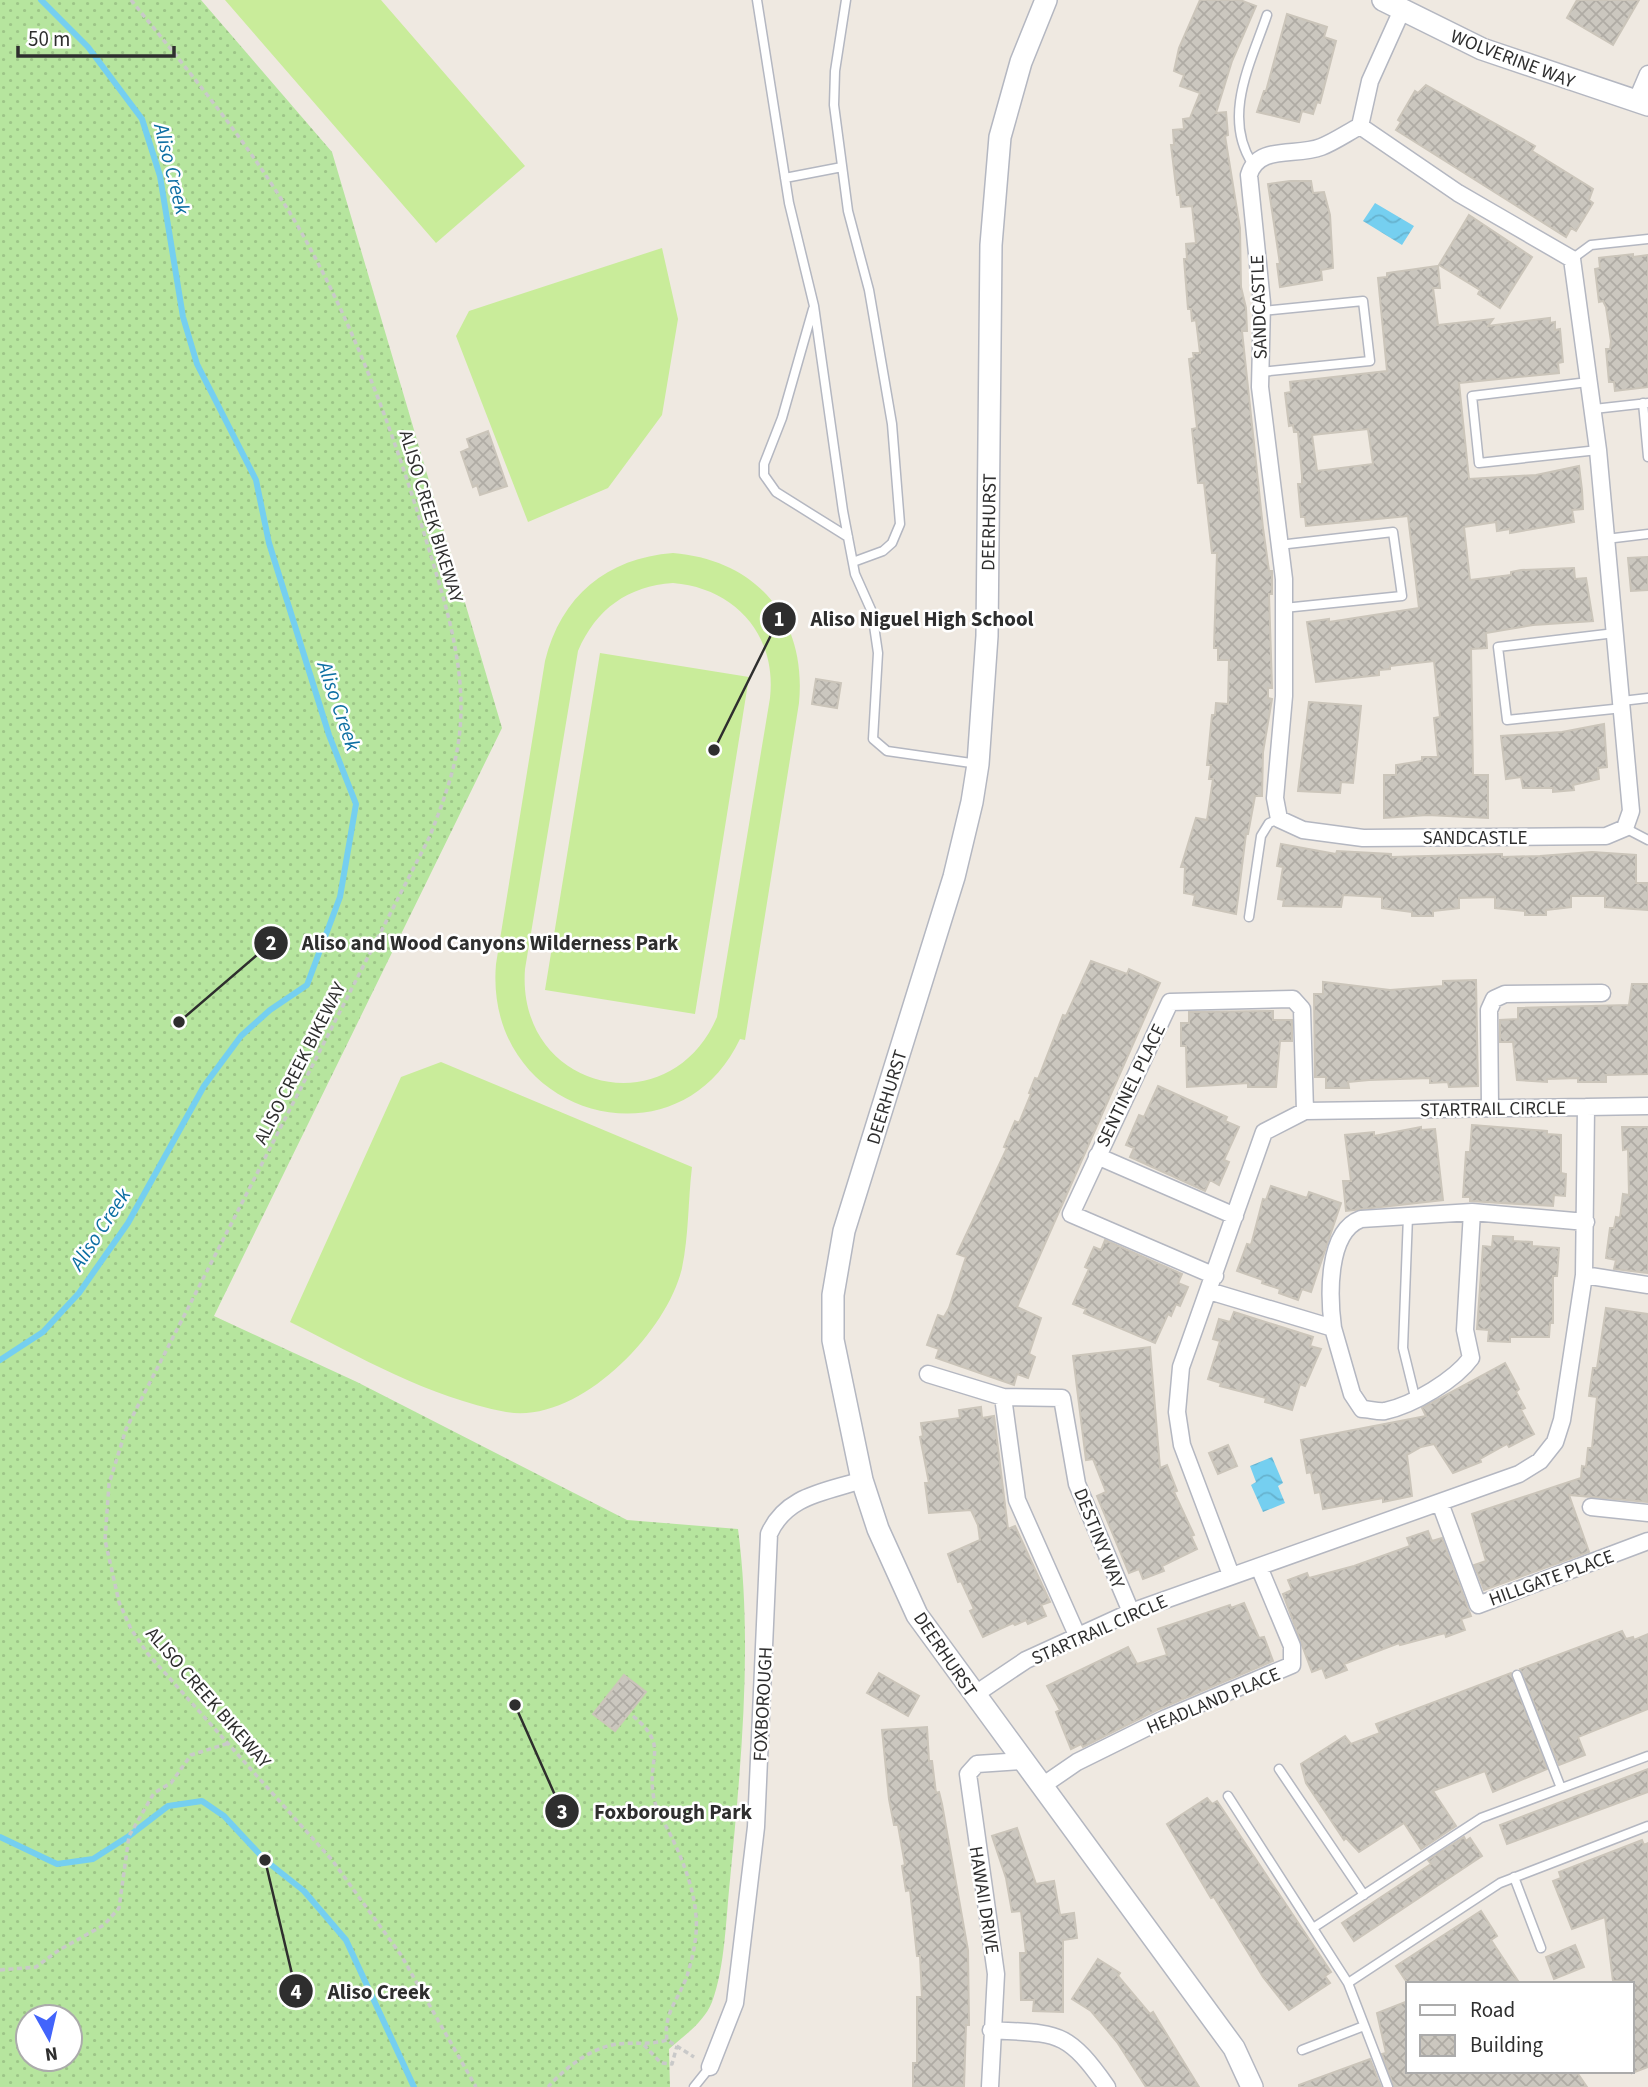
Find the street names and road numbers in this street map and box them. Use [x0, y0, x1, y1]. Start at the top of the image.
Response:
street label: WOLVERINE WAY [1446, 23, 1579, 96]
street label: SANDCASTLE [1244, 254, 1275, 360]
street label: ALISO CREEK BIKEWAY [392, 427, 470, 607]
street label: DEERHURST [975, 473, 1004, 571]
street label: SANDCASTLE [1423, 825, 1527, 852]
street label: ALISO CREEK BIKEWAY [248, 977, 353, 1149]
street label: SENTINEL PLACE [1090, 1020, 1173, 1152]
street label: DEERHURST [860, 1047, 915, 1148]
street label: STARTRAIL CIRCLE [1420, 1095, 1566, 1124]
street label: DESTINY WAY [1066, 1484, 1131, 1594]
street label: HILLGATE PLACE [1485, 1543, 1618, 1614]
street label: STARTRAIL CIRCLE [1027, 1588, 1172, 1672]
street label: DEERHURST [906, 1607, 983, 1703]
street label: ALISO CREEK BIKEWAY [139, 1622, 277, 1775]
street label: FOXBOROUGH [747, 1646, 780, 1762]
street label: HEADLAND PLACE [1143, 1661, 1285, 1742]
street label: HAWAII DRIVE [962, 1844, 1005, 1956]

